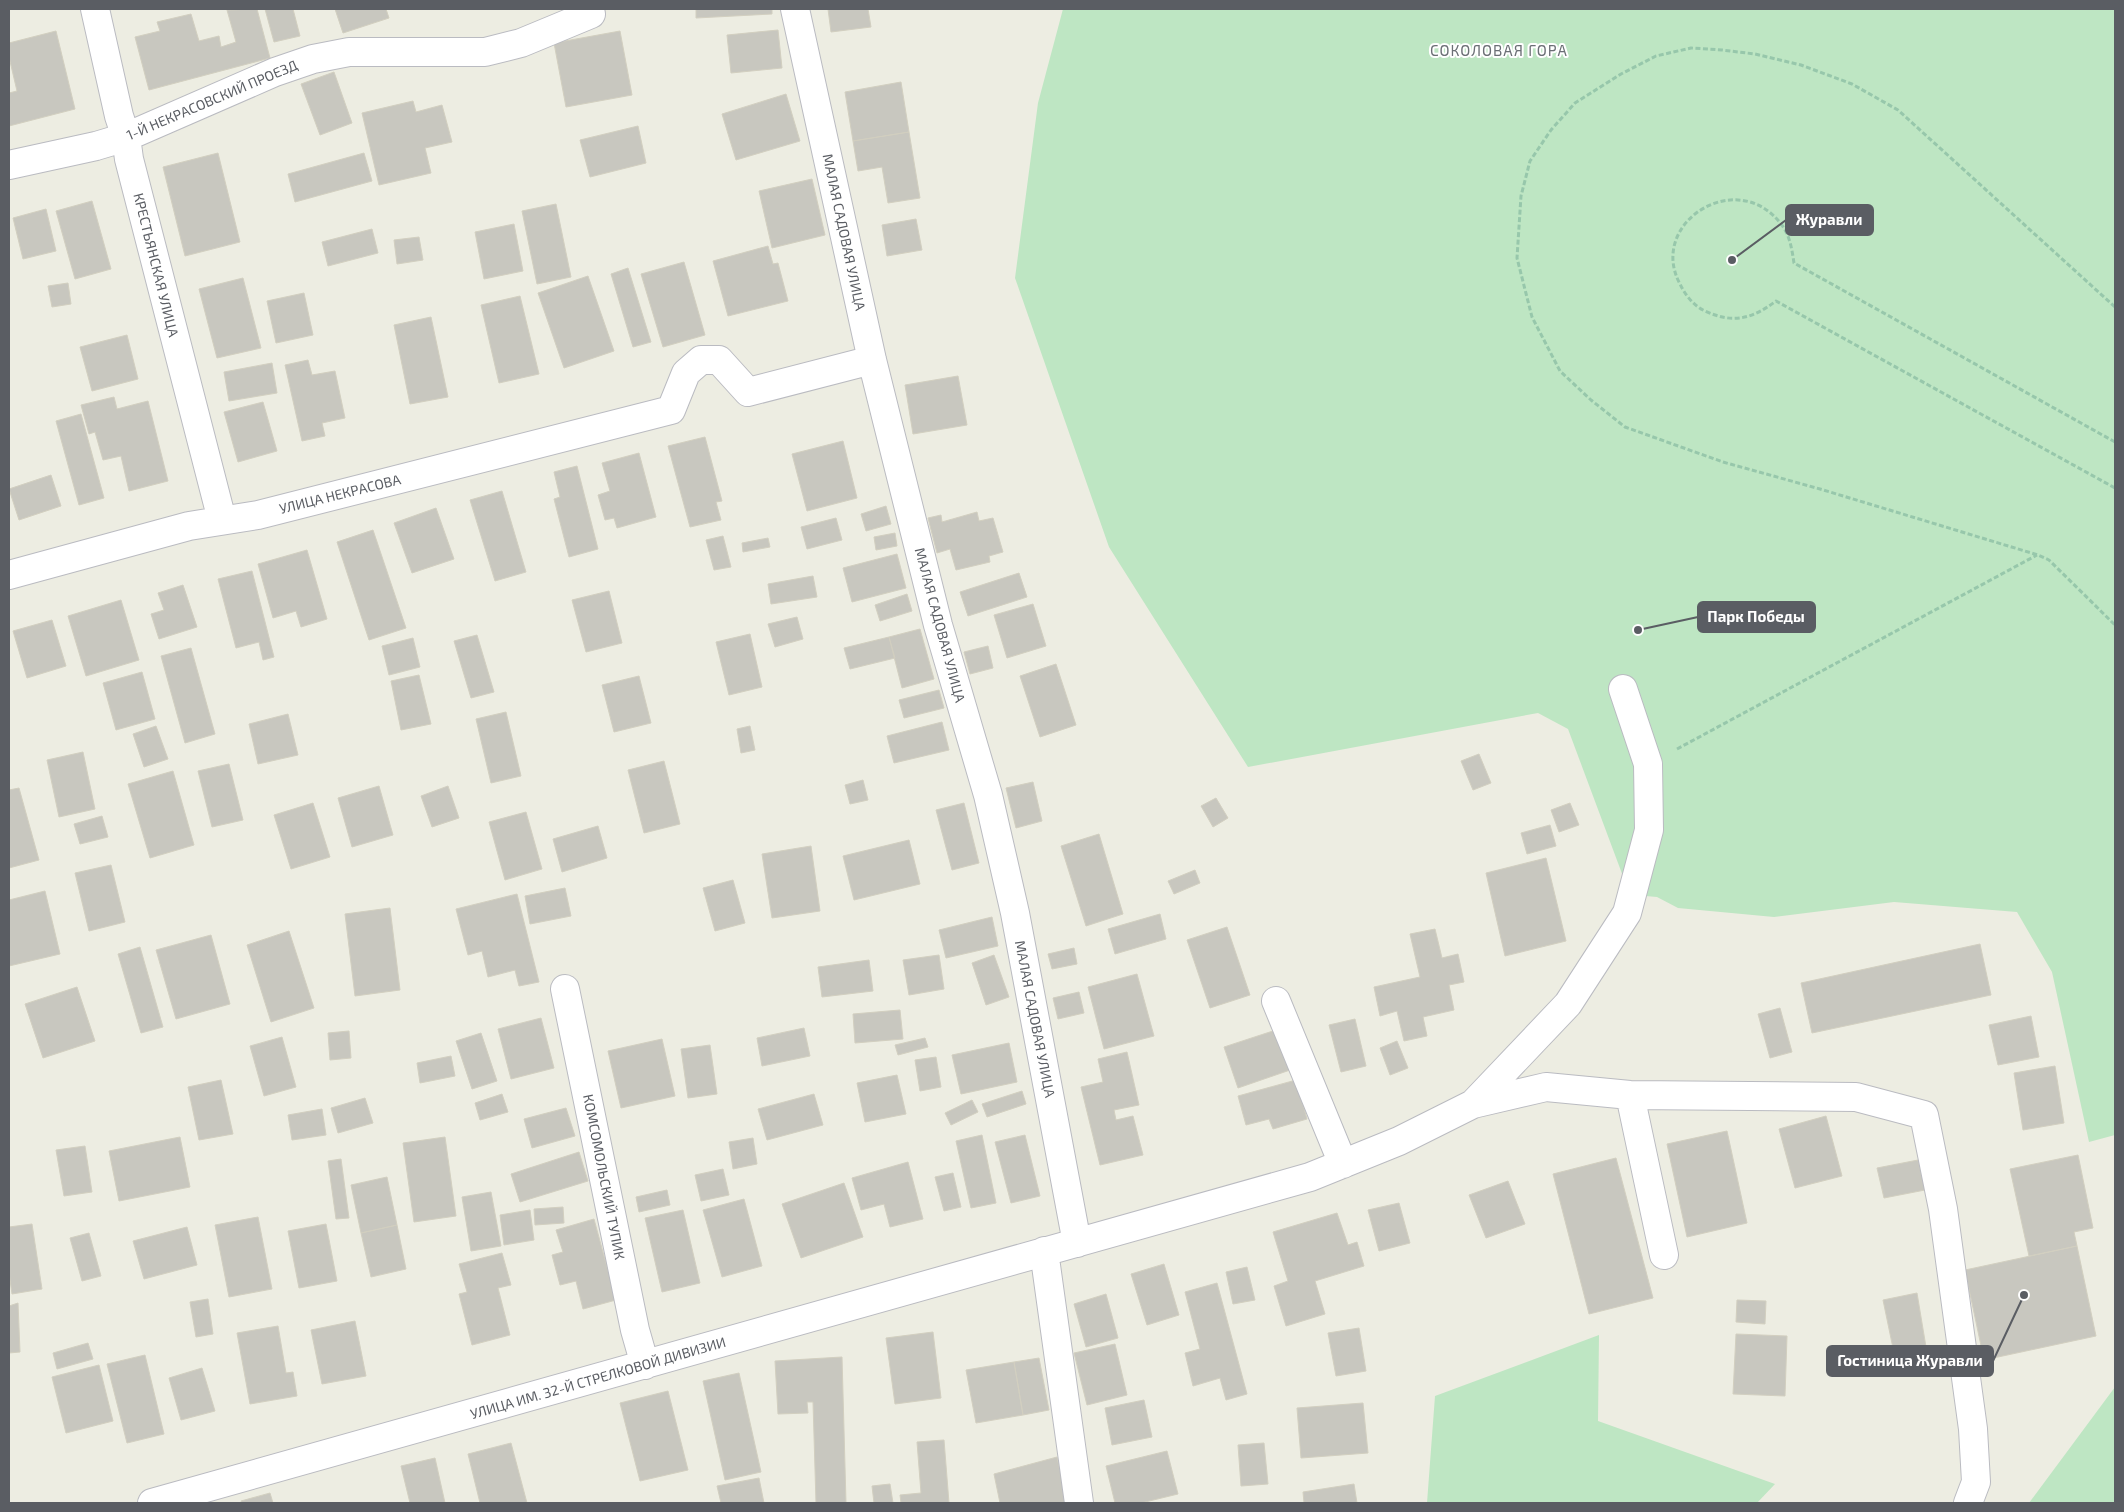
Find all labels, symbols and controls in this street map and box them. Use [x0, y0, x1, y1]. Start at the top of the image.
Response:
district label: СОКОЛОВАЯ ГОРА [1430, 41, 1568, 59]
street label: 1-Й НЕКРАСОВСКИЙ ПРОЕЗД [124, 56, 300, 143]
street label: МАЛАЯ САДОВАЯ УЛИЦА [820, 152, 869, 312]
street label: КРЕСТЬЯНСКАЯ УЛИЦА [130, 191, 183, 339]
callout: Журавли [1786, 205, 1873, 235]
text: Журавли [1796, 210, 1862, 228]
street label: УЛИЦА НЕКРАСОВА [277, 470, 403, 517]
street label: МАЛАЯ САДОВАЯ УЛИЦА [912, 546, 969, 704]
callout: Парк Победы [1698, 602, 1815, 632]
text: Парк Победы [1707, 607, 1805, 625]
street label: МАЛАЯ САДОВАЯ УЛИЦА [1012, 939, 1059, 1099]
street label: КОМСОМОЛЬСКИЙ ТУПИК [580, 1093, 629, 1261]
street label: УЛИЦА ИМ. 32-Й СТРЕЛКОВОЙ ДИВИЗИИ [468, 1333, 728, 1422]
callout: Гостиница Журавли [1827, 1346, 1993, 1376]
text: Гостиница Журавли [1837, 1351, 1983, 1369]

